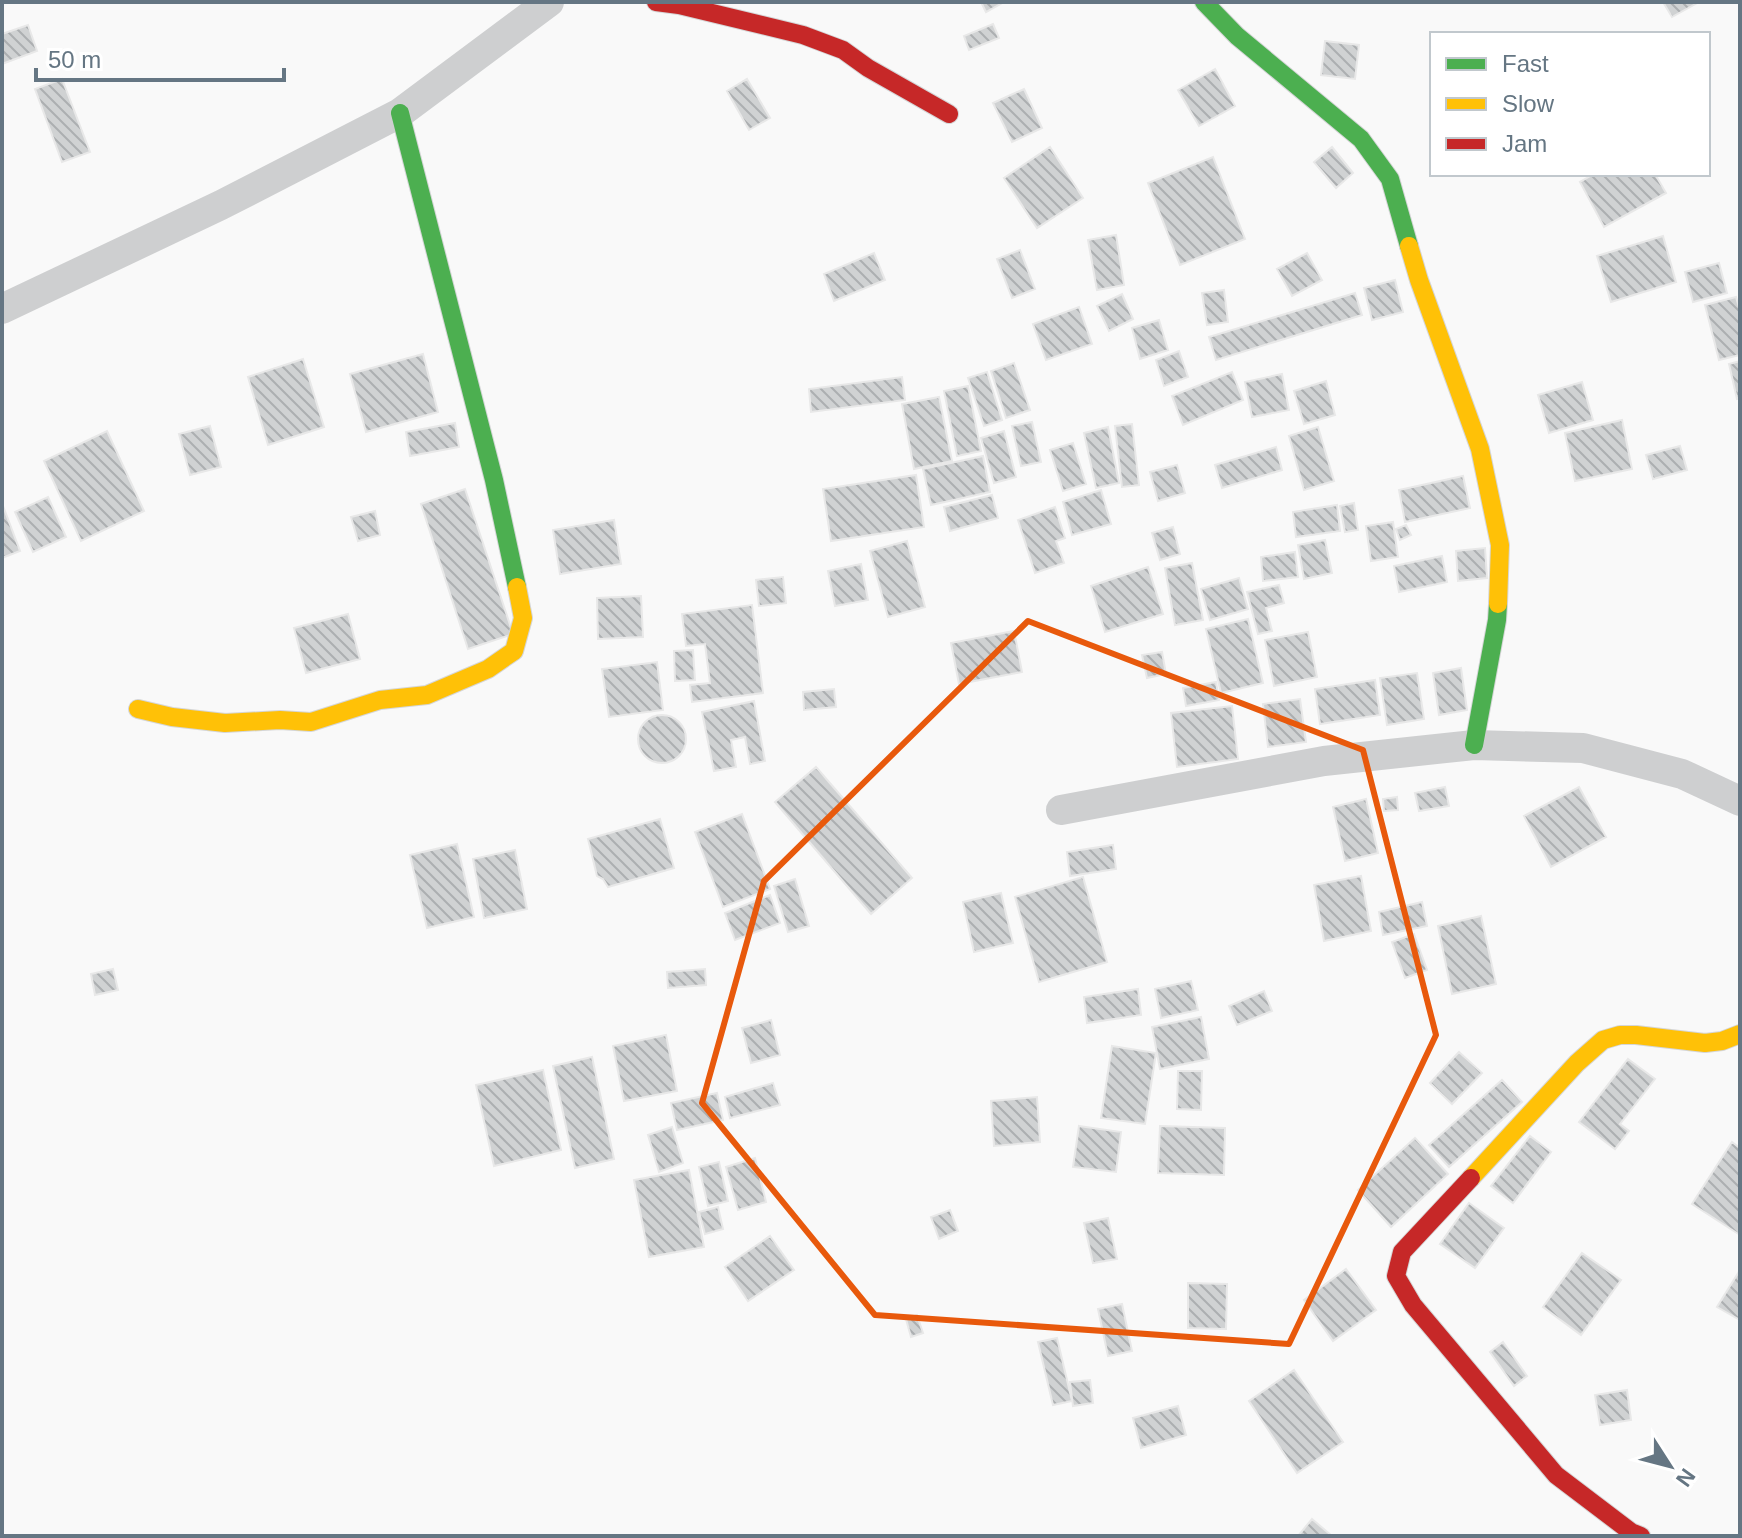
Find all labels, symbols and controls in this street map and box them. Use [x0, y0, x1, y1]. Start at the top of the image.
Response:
scale bar [36, 32, 284, 82]
legend [1430, 32, 1710, 176]
text: 50 m [48, 46, 101, 73]
text: Fast [1502, 50, 1549, 77]
text: Slow [1502, 90, 1555, 117]
text: Jam [1502, 130, 1547, 157]
north arrow [1630, 1426, 1710, 1506]
text: N [1671, 1464, 1701, 1491]

